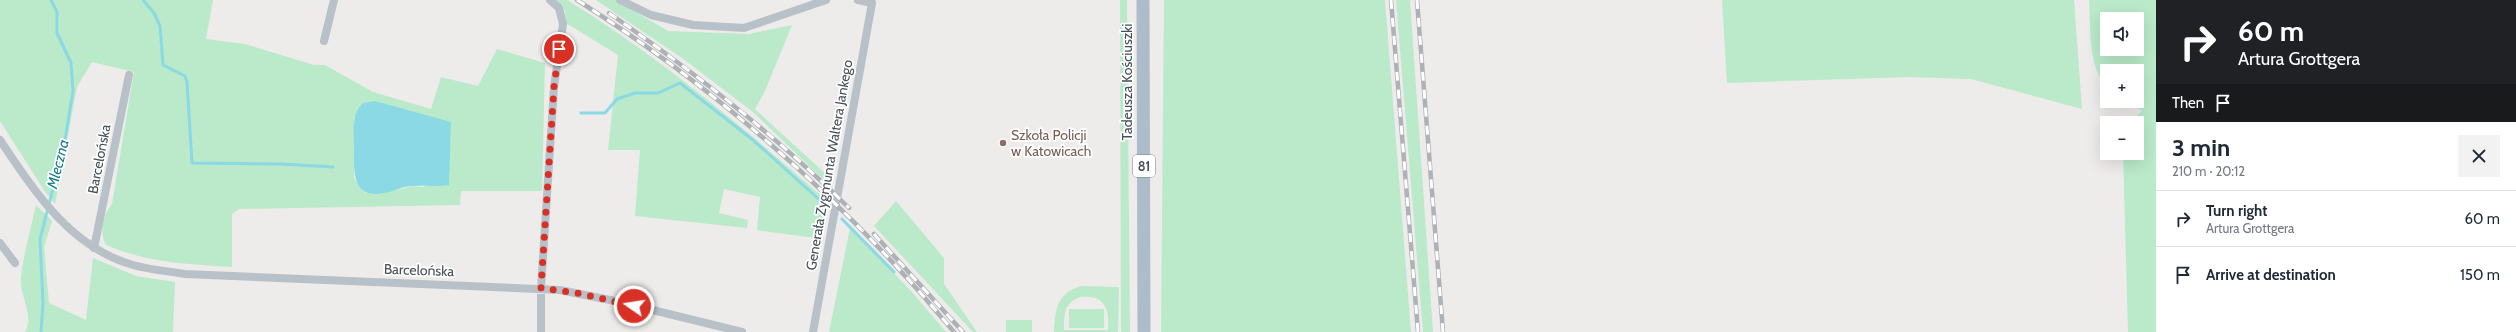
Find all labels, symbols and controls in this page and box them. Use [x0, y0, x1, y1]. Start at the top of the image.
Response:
map controls [2100, 12, 2144, 160]
button: sound [2100, 12, 2144, 56]
text: 60 m [2238, 14, 2304, 48]
icon: right [2172, 16, 2224, 68]
street label: Tadeusza Kościuszki [1118, 23, 1136, 141]
pin [542, 32, 576, 66]
icon: arrive [548, 38, 570, 60]
text: Artura Grottgera [2238, 48, 2360, 70]
street label: Generała Zygmunta Waltera Jankego [802, 58, 856, 272]
button: + [2100, 64, 2144, 108]
icon: arrive [2212, 92, 2234, 114]
text: Then [2172, 94, 2204, 112]
button: − [2100, 116, 2144, 160]
street label: Barcelońska [83, 123, 115, 195]
place label: Szkoła Policji w Katowicach [1011, 126, 1091, 160]
text: 3 min [2172, 133, 2230, 162]
button: close [2458, 135, 2500, 177]
water label: Mleczna [43, 138, 73, 191]
marker: Szkoła Policji w Katowicach [998, 138, 1008, 148]
road number: 81 [1133, 155, 1155, 177]
text: 210 m · 20:12 [2172, 163, 2245, 179]
text: Turn right [2206, 202, 2267, 220]
icon: right [2172, 208, 2194, 230]
text: 60 m [2464, 210, 2500, 228]
text: Artura Grottgera [2206, 220, 2294, 236]
street label: Barcelońska [384, 260, 455, 280]
icon: arrive [2172, 264, 2194, 286]
text: Arrive at destination [2206, 266, 2336, 284]
text: 150 m [2460, 266, 2500, 284]
position arrow [613, 285, 655, 327]

